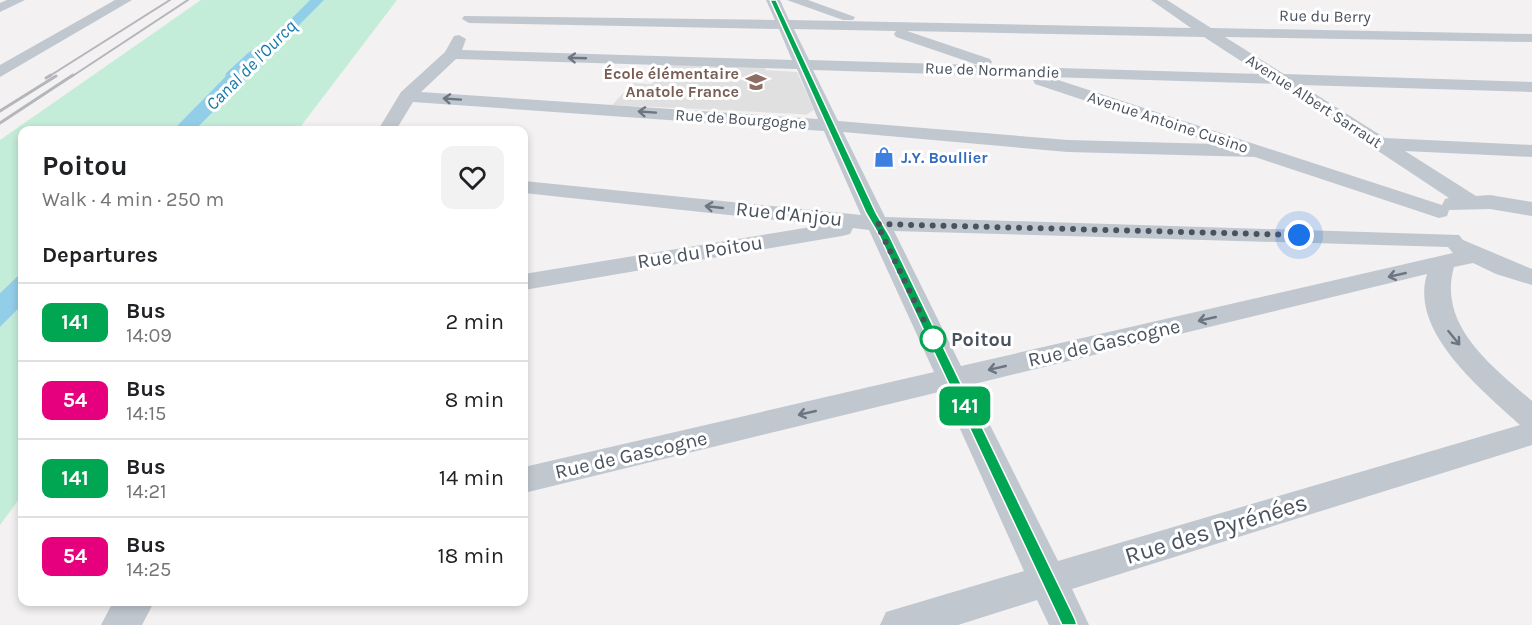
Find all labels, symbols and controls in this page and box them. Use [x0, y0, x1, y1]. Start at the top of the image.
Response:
street label: Rue du Berry [1279, 6, 1372, 26]
water label: Canal de l'Ourcq [201, 15, 301, 115]
street label: Avenue Albert Sarraut [1243, 50, 1385, 152]
one-way arrow [568, 52, 588, 63]
street label: Rue de Normandie [925, 58, 1059, 82]
place label: École élémentaire Anatole France [604, 64, 739, 101]
school or university icon: École élémentaire Anatole France [744, 70, 768, 94]
street label: Avenue Antoine Cusino [1085, 87, 1251, 157]
one-way arrow [443, 93, 462, 104]
street label: Rue de Bourgogne [675, 105, 807, 133]
one-way arrow [637, 107, 657, 118]
shop icon: J.Y. Boullier [872, 145, 896, 169]
button: heart [441, 146, 504, 209]
place label: J.Y. Boullier [901, 148, 988, 167]
text: Poitou [42, 149, 128, 182]
text: Walk · 4 min · 250 m [42, 188, 224, 211]
street label: Rue d'Anjou [735, 197, 843, 231]
one-way arrow [705, 201, 725, 212]
your location [1284, 220, 1314, 250]
street label: Rue du Poitou [636, 231, 764, 273]
text: Departures [42, 242, 158, 268]
one-way arrow [1388, 269, 1407, 281]
text: Bus [126, 298, 166, 324]
text: 2 min [446, 309, 504, 335]
text: 141 [61, 310, 89, 334]
street label: Rue de Gascogne [1026, 314, 1182, 372]
one-way arrow [1198, 314, 1218, 325]
text: 14:09 [126, 324, 172, 347]
marker: Poitou [920, 326, 946, 352]
place label: Poitou [951, 328, 1012, 351]
one-way arrow [1448, 330, 1461, 346]
one-way arrow [988, 363, 1007, 374]
text: Bus [126, 376, 166, 402]
line badge: 141 [930, 386, 1000, 426]
text: 8 min [445, 387, 504, 413]
text: 54 [63, 388, 87, 412]
text: 141 [951, 394, 979, 418]
text: 14:15 [126, 402, 166, 425]
one-way arrow [798, 407, 817, 419]
street label: Rue de Gascogne [553, 426, 709, 484]
text: Bus [126, 454, 166, 480]
text: 14 min [439, 465, 504, 491]
text: 141 [61, 466, 89, 490]
text: 14:21 [126, 480, 167, 503]
street label: Rue des Pyrénées [1121, 488, 1311, 570]
text: Bus [126, 532, 166, 558]
text: 18 min [438, 543, 504, 569]
text: 54 [63, 544, 87, 568]
text: 14:25 [126, 558, 171, 581]

